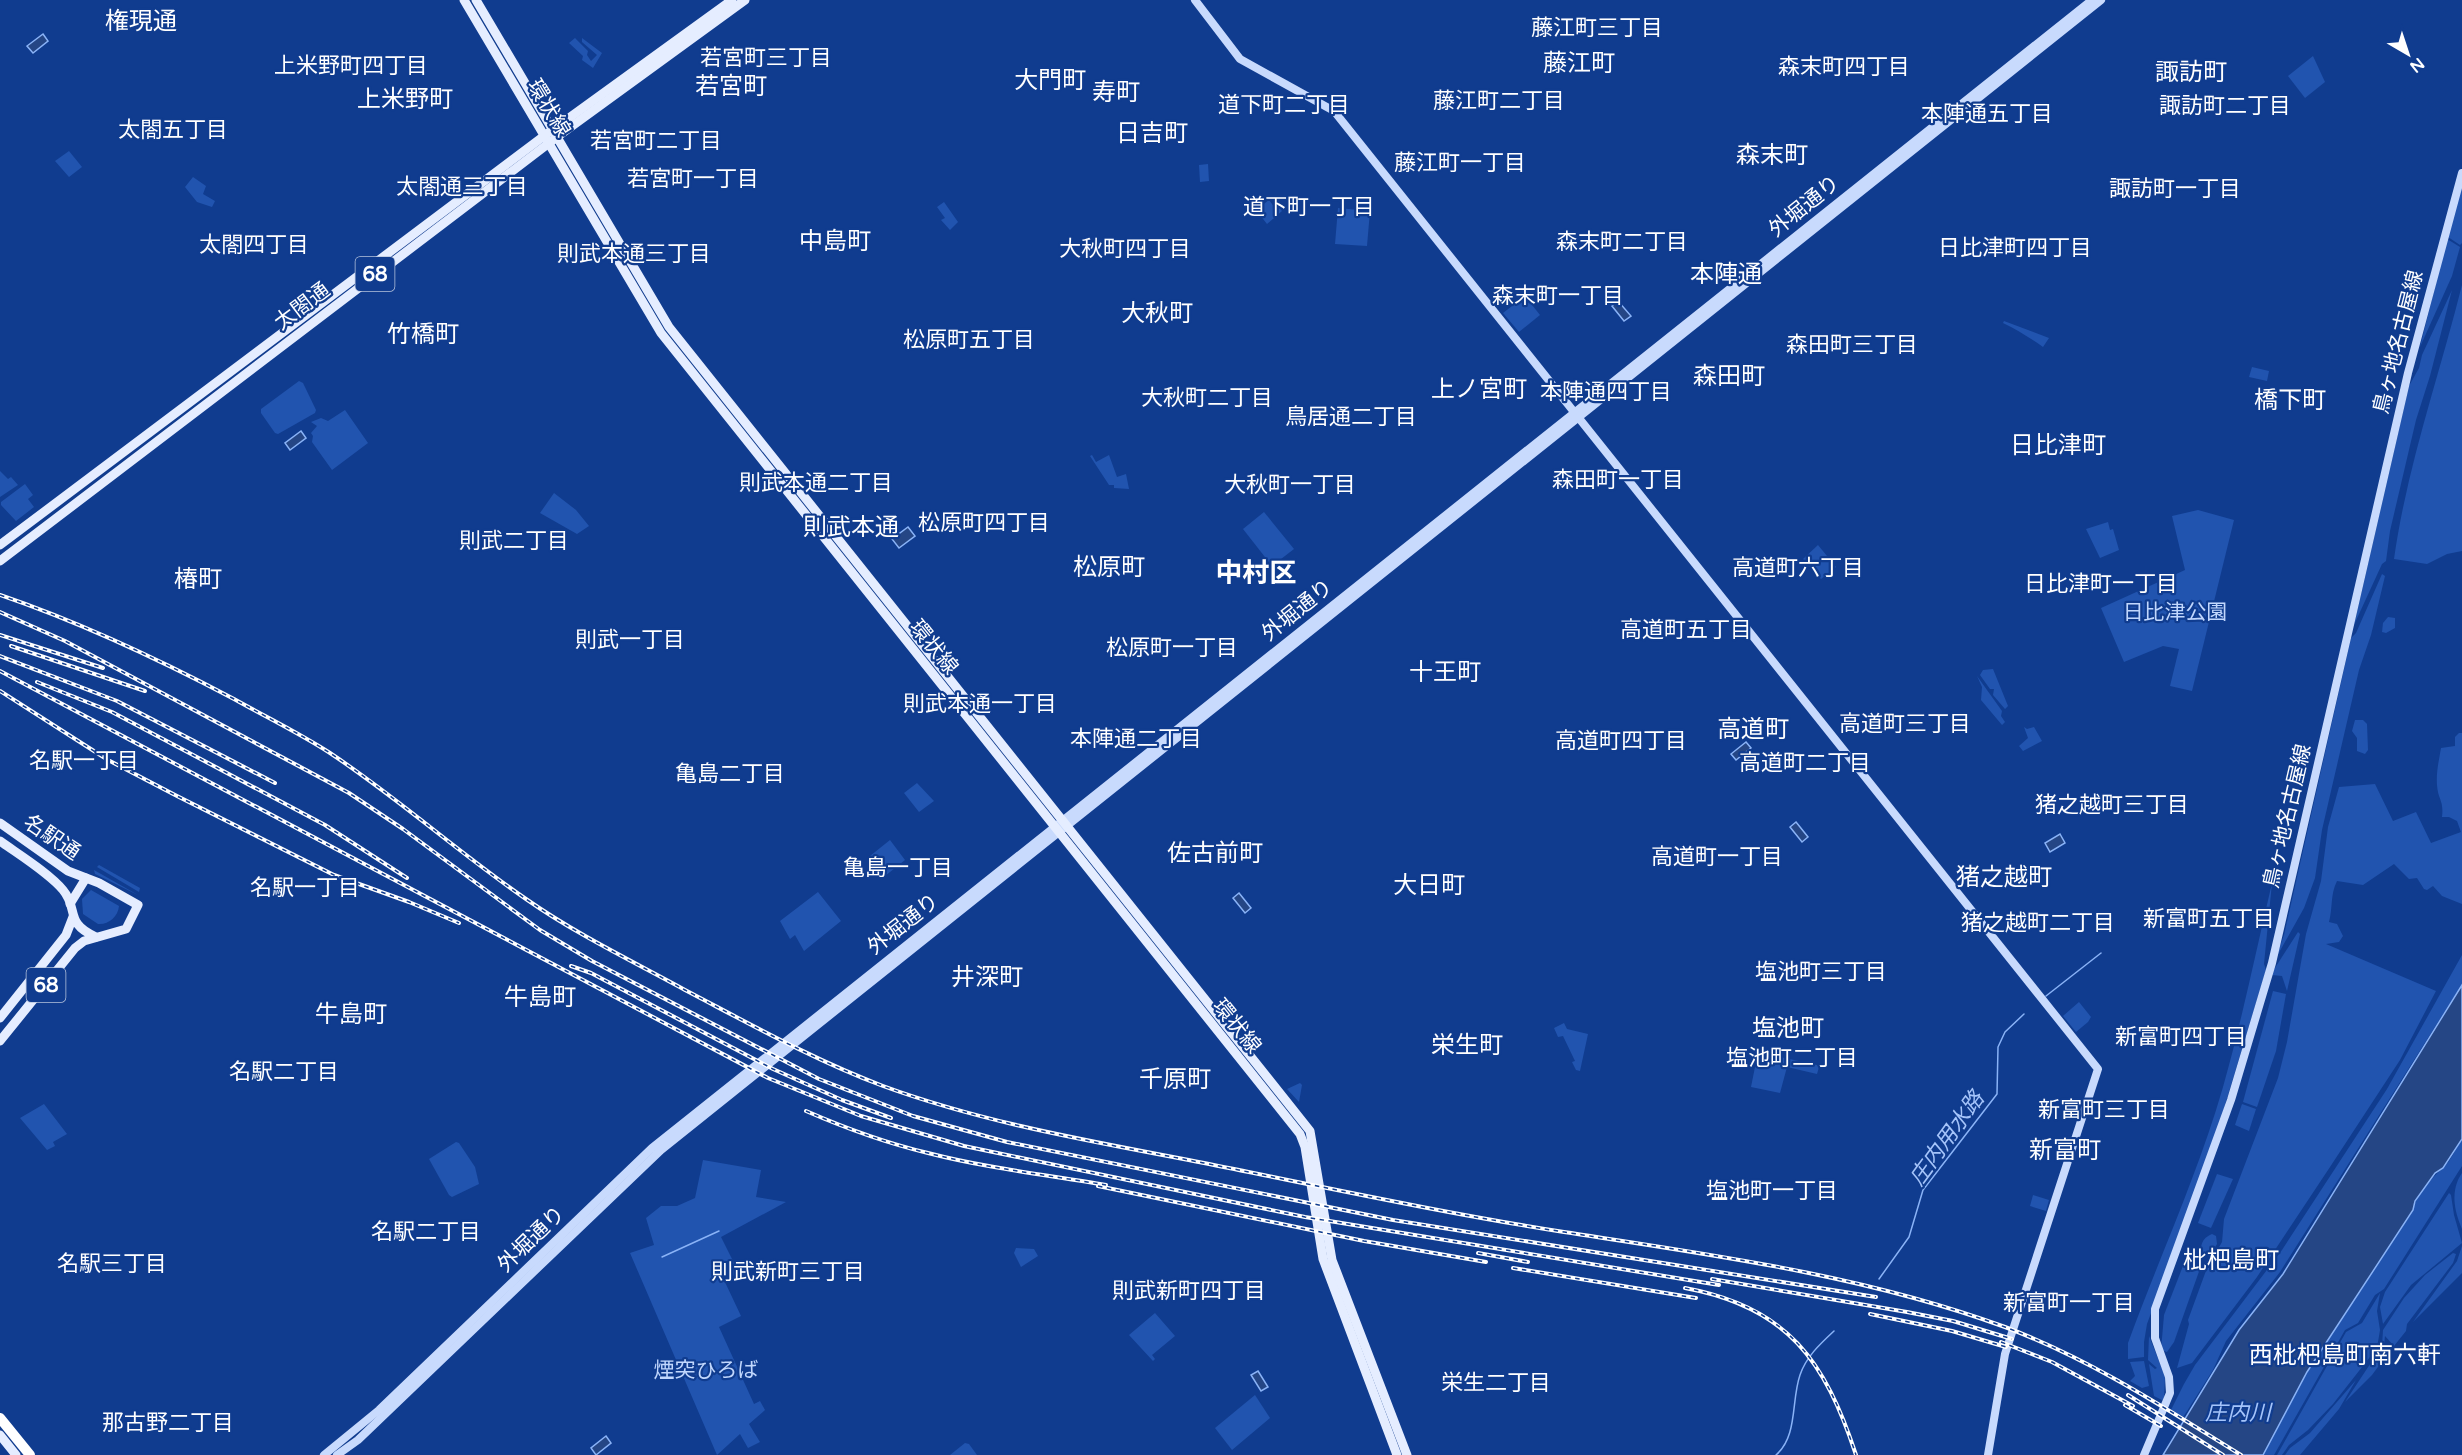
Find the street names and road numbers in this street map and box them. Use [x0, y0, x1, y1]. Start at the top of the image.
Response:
street label: 環状線 [522, 75, 576, 142]
street label: 外堀通り [1764, 170, 1845, 243]
road number: 68 [356, 257, 394, 291]
street label: 鳥ヶ地名古屋線 [2369, 268, 2428, 416]
street label: 太閤通 [270, 277, 335, 335]
street label: 外堀通り [1257, 574, 1338, 647]
street label: 環状線 [904, 615, 963, 680]
street label: 鳥ヶ地名古屋線 [2259, 742, 2316, 891]
street label: 名駅通 [19, 809, 85, 865]
street label: 外堀通り [863, 889, 944, 960]
road number: 68 [26, 968, 66, 1002]
street label: 環状線 [1207, 994, 1266, 1059]
street label: 外堀通り [492, 1201, 570, 1278]

